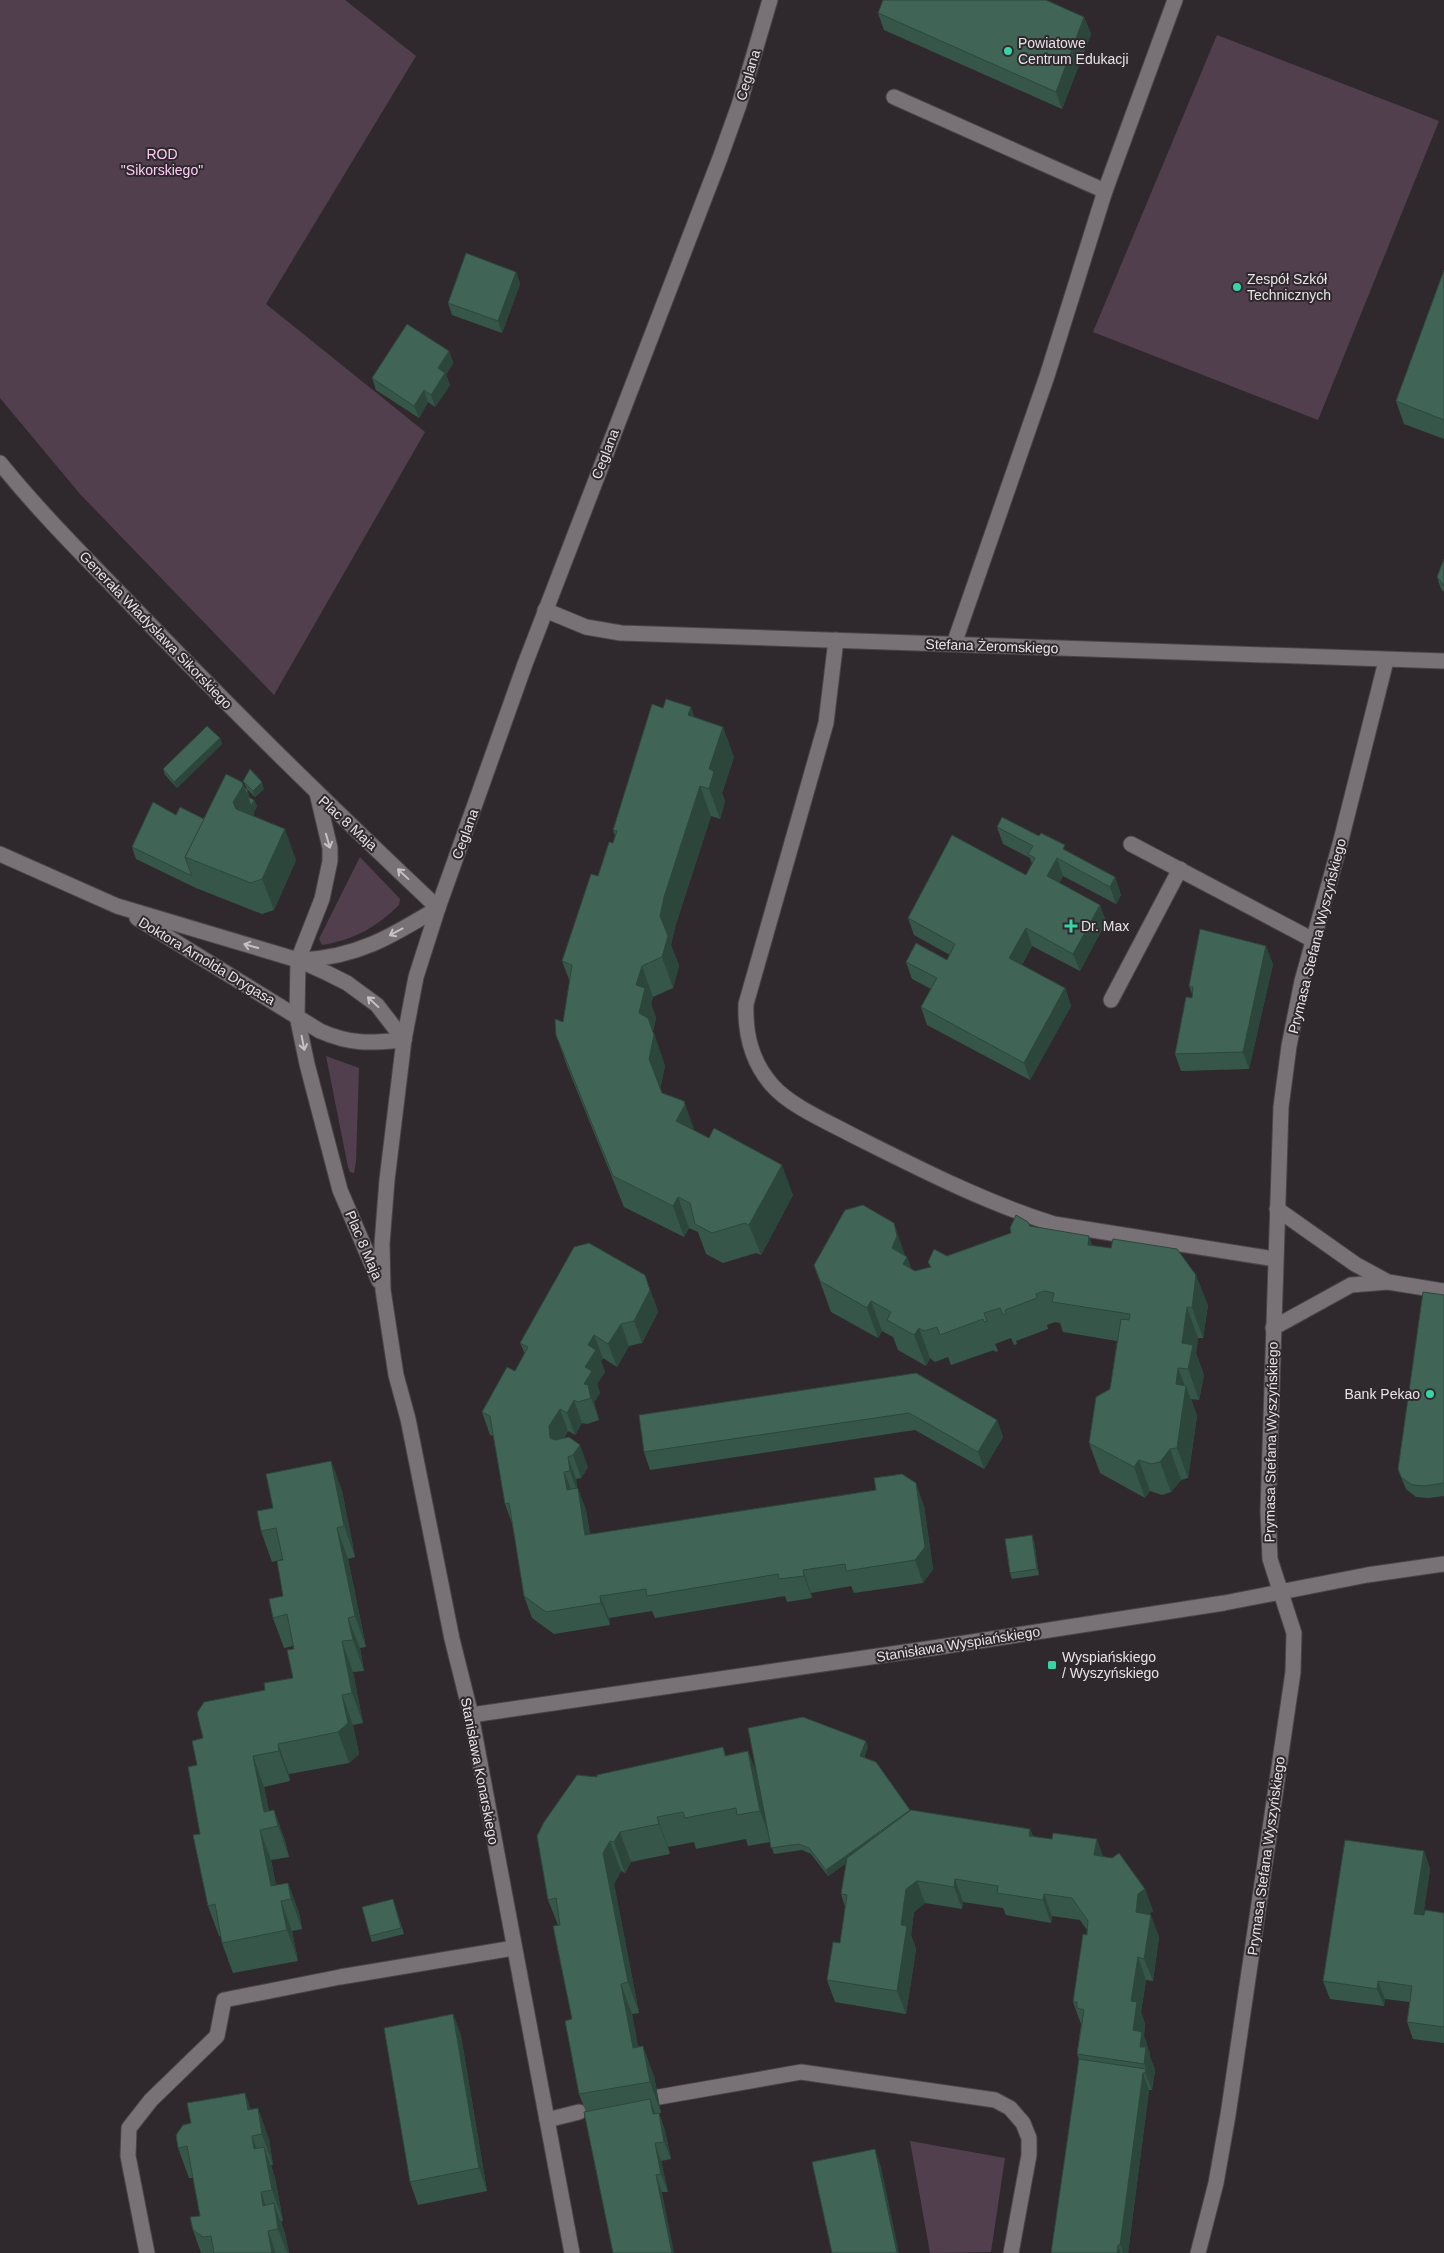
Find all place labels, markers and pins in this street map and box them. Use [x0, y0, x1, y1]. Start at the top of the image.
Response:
place label: Powiatowe Centrum Edukacji [1018, 35, 1129, 67]
marker: Powiatowe Centrum Edukacji [1002, 45, 1014, 57]
place label: Zespół Szkół Technicznych [1247, 271, 1331, 303]
marker: Zespół Szkół Technicznych [1231, 281, 1243, 293]
place label: Dr. Max [1081, 918, 1129, 934]
marker: Dr. Max [1065, 920, 1077, 932]
place label: Bank Pekao [1345, 1386, 1420, 1402]
marker: Bank Pekao [1424, 1388, 1436, 1400]
place label: Wyspiańskiego / Wyszyńskiego [1062, 1649, 1159, 1681]
marker: Wyspiańskiego / Wyszyńskiego [1046, 1659, 1058, 1671]

